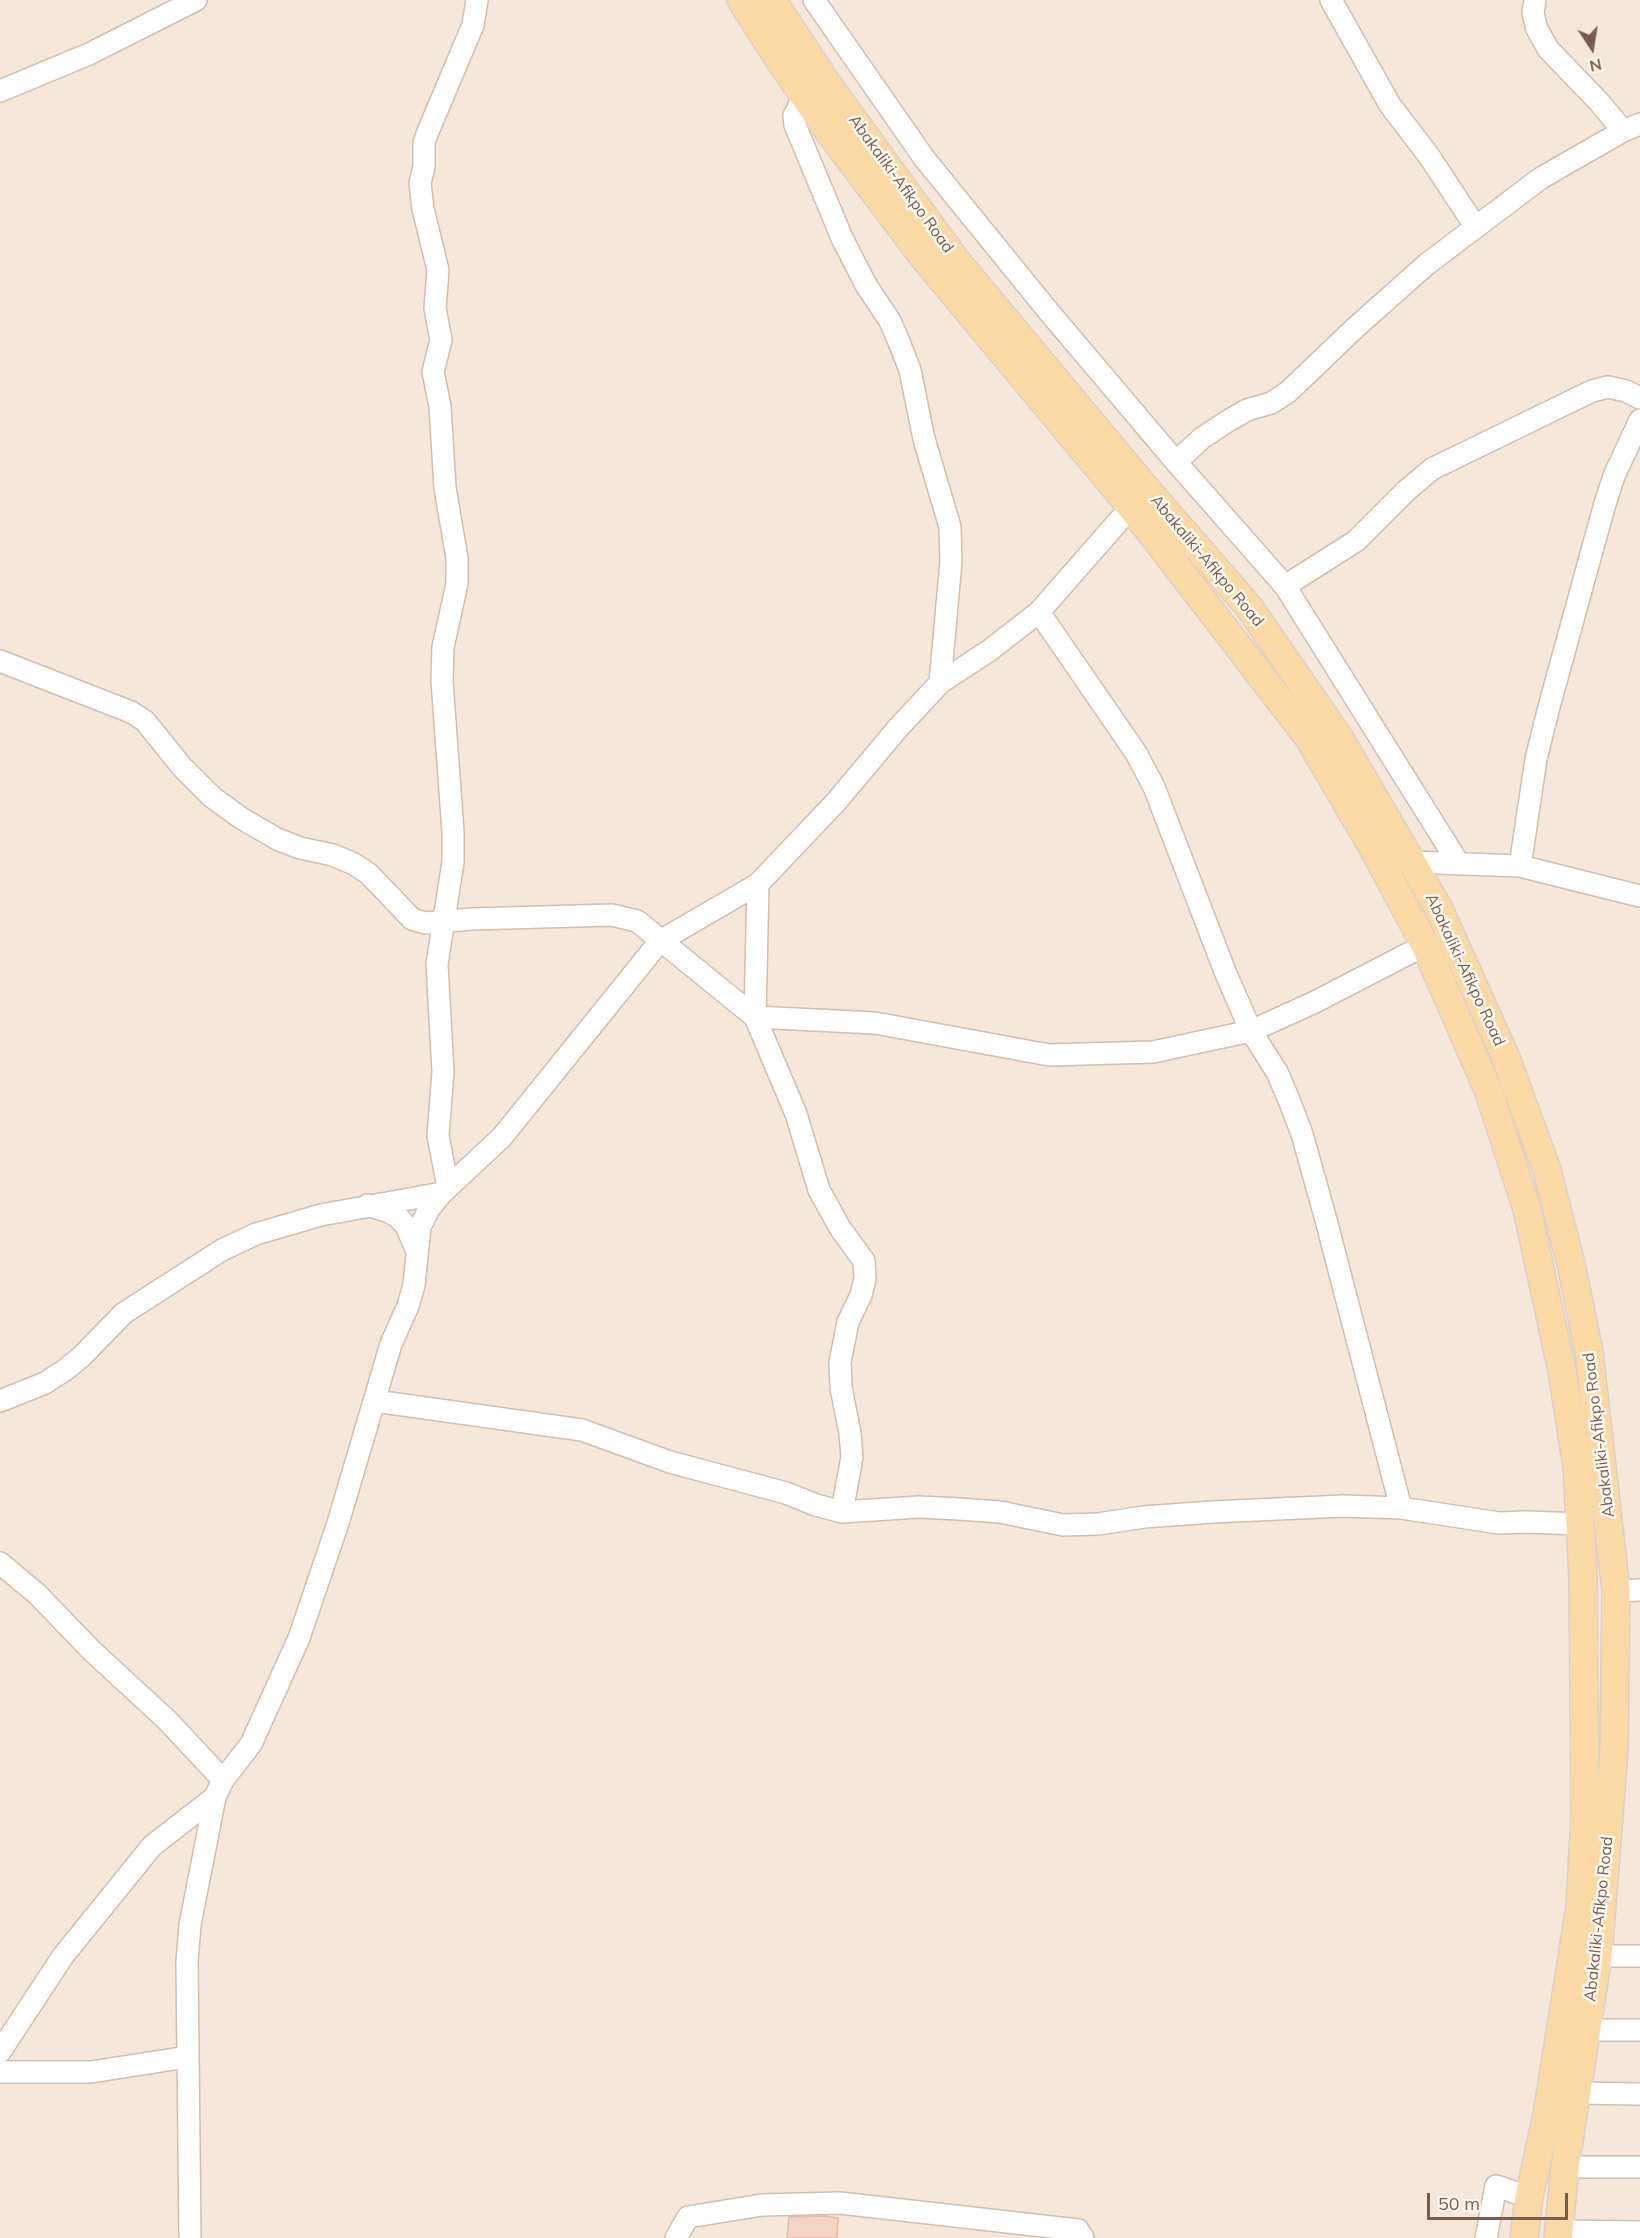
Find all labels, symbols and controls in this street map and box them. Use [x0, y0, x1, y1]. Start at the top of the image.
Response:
north arrow [1562, 18, 1622, 78]
text: N [1588, 55, 1604, 77]
street label: Abakaliki-Afikpo Road [844, 111, 958, 257]
street label: Abakaliki-Afikpo Road [1146, 491, 1268, 631]
street label: Abakaliki-Afikpo Road [1421, 891, 1509, 1049]
street label: Abakaliki-Afikpo Road [1579, 1351, 1619, 1519]
street label: Abakaliki-Afikpo Road [1581, 1835, 1617, 2003]
scale bar [1430, 2181, 1571, 2219]
text: 50 m [1438, 2192, 1480, 2215]

